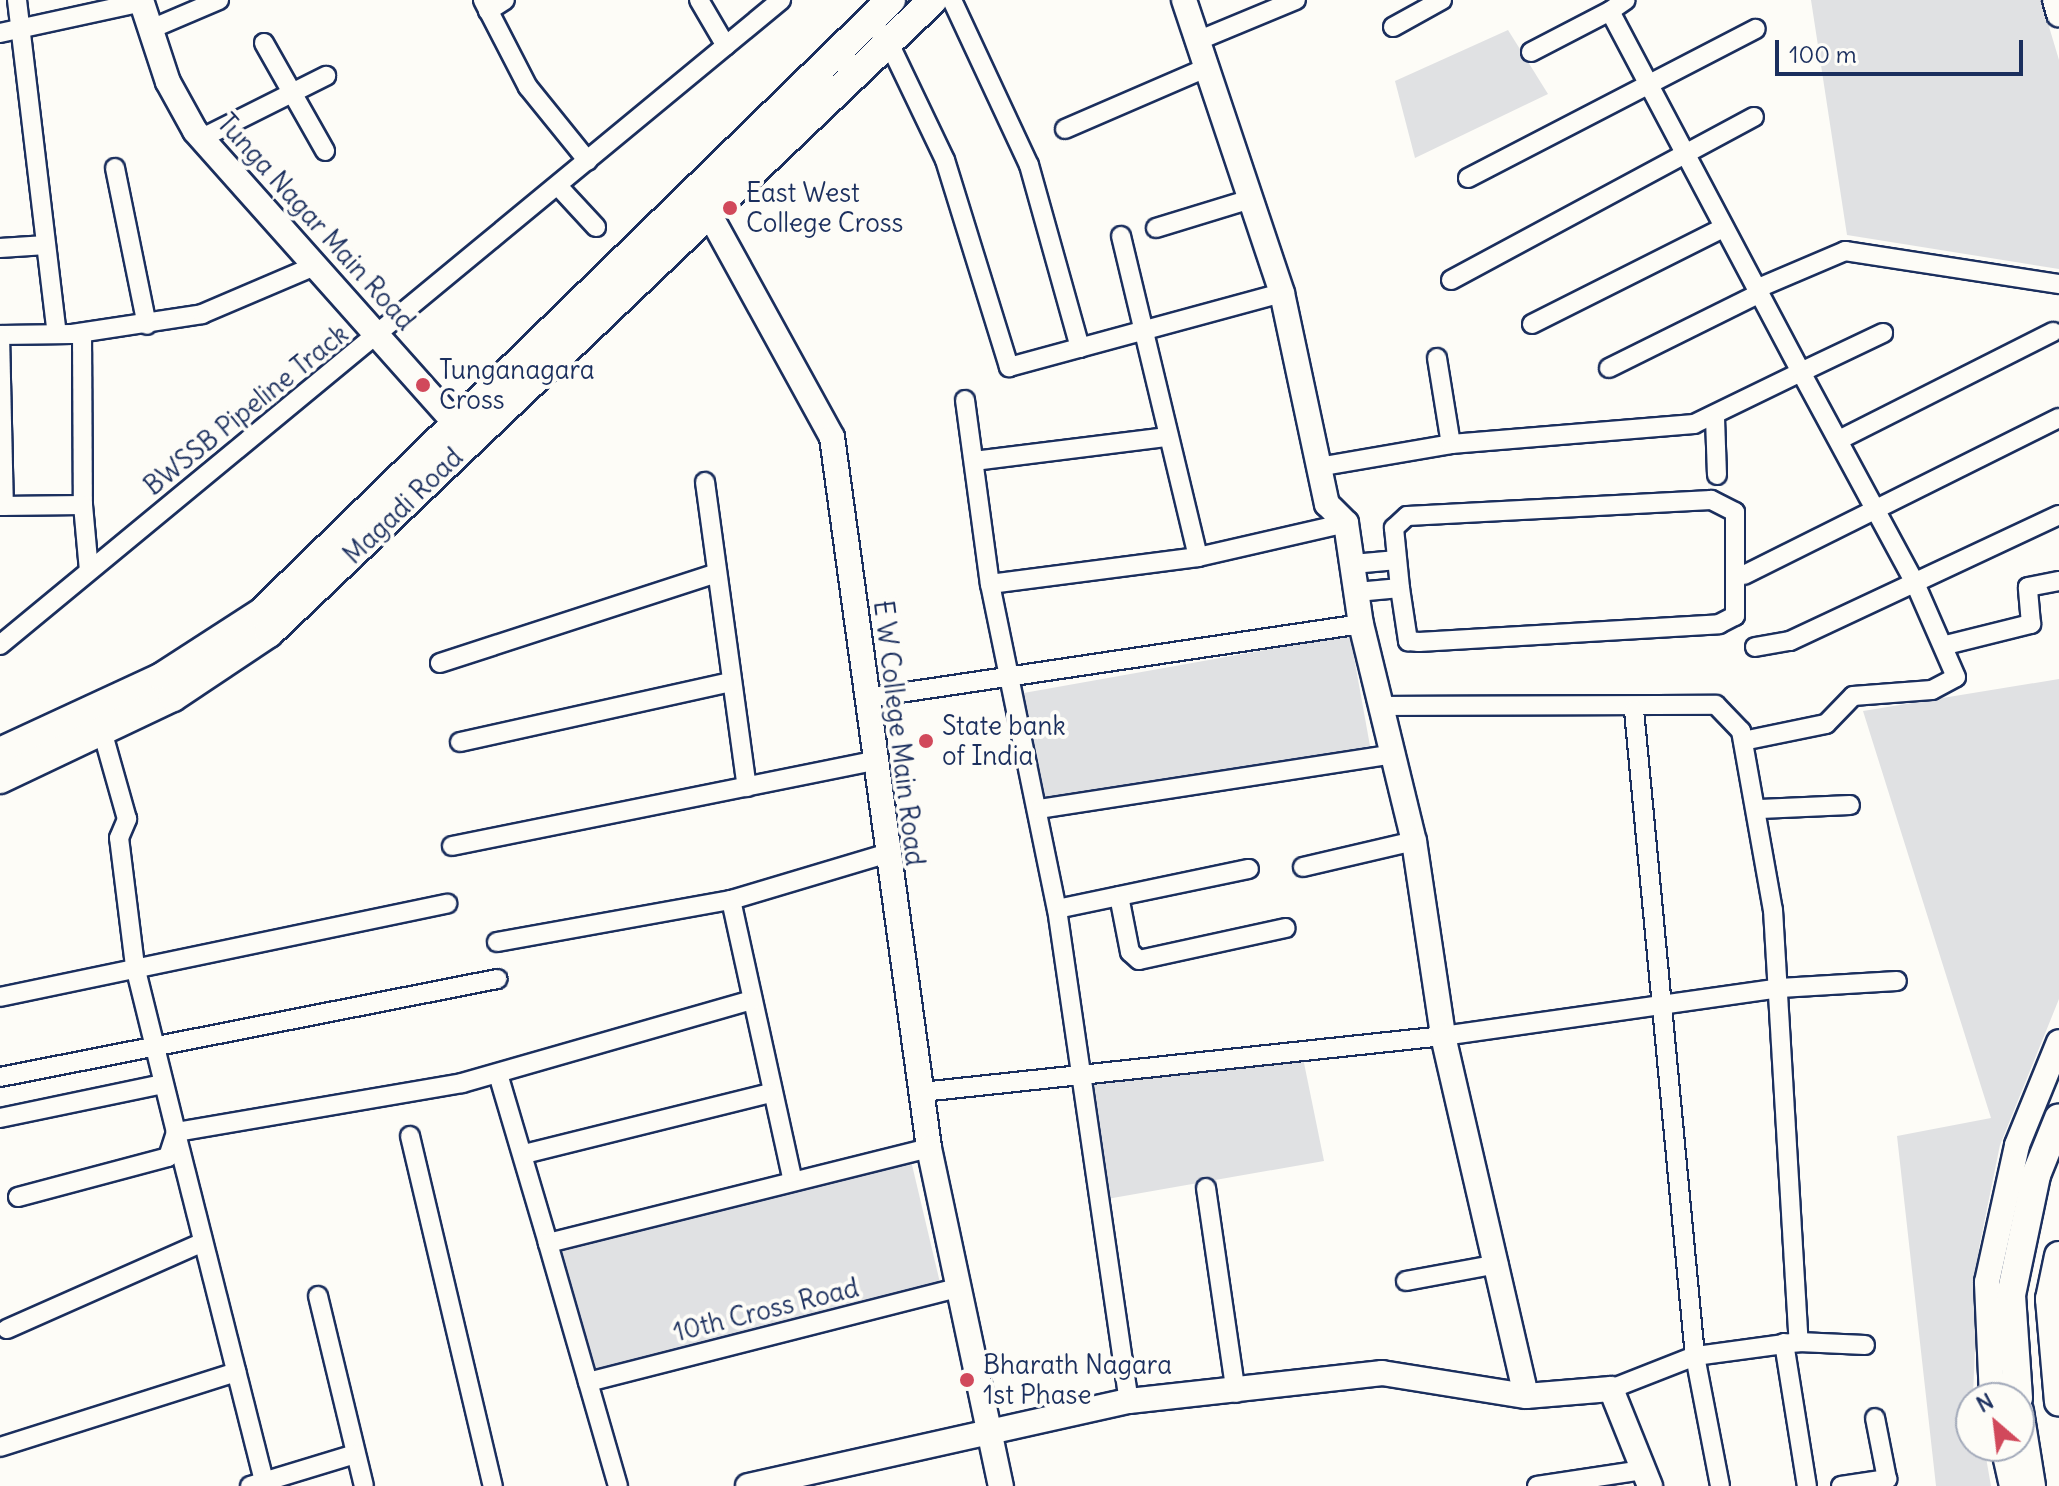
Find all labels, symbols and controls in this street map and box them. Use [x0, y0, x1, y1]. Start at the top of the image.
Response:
scale bar [1779, 24, 2027, 74]
text: 100 m [1789, 39, 1857, 69]
street label: Tunga Nagar Main Road [211, 108, 421, 336]
place label: East West College Cross [746, 177, 903, 238]
marker: East West College Cross [721, 199, 739, 217]
street label: BWSSB Pipeline Track [138, 318, 354, 502]
place label: Tunganagara Cross [439, 354, 595, 416]
marker: Tunganagara Cross [414, 376, 432, 394]
street label: Magadi Road [337, 442, 469, 570]
street label: E W College Main Road [867, 599, 931, 867]
place label: State bank of India [942, 710, 1066, 772]
marker: State bank of India [917, 732, 935, 750]
street label: 10th Cross Road [670, 1272, 862, 1348]
place label: Bharath Nagara 1st Phase [983, 1349, 1172, 1410]
marker: Bharath Nagara 1st Phase [958, 1371, 976, 1389]
north arrow [1955, 1382, 2035, 1462]
text: N [1971, 1387, 1998, 1419]

